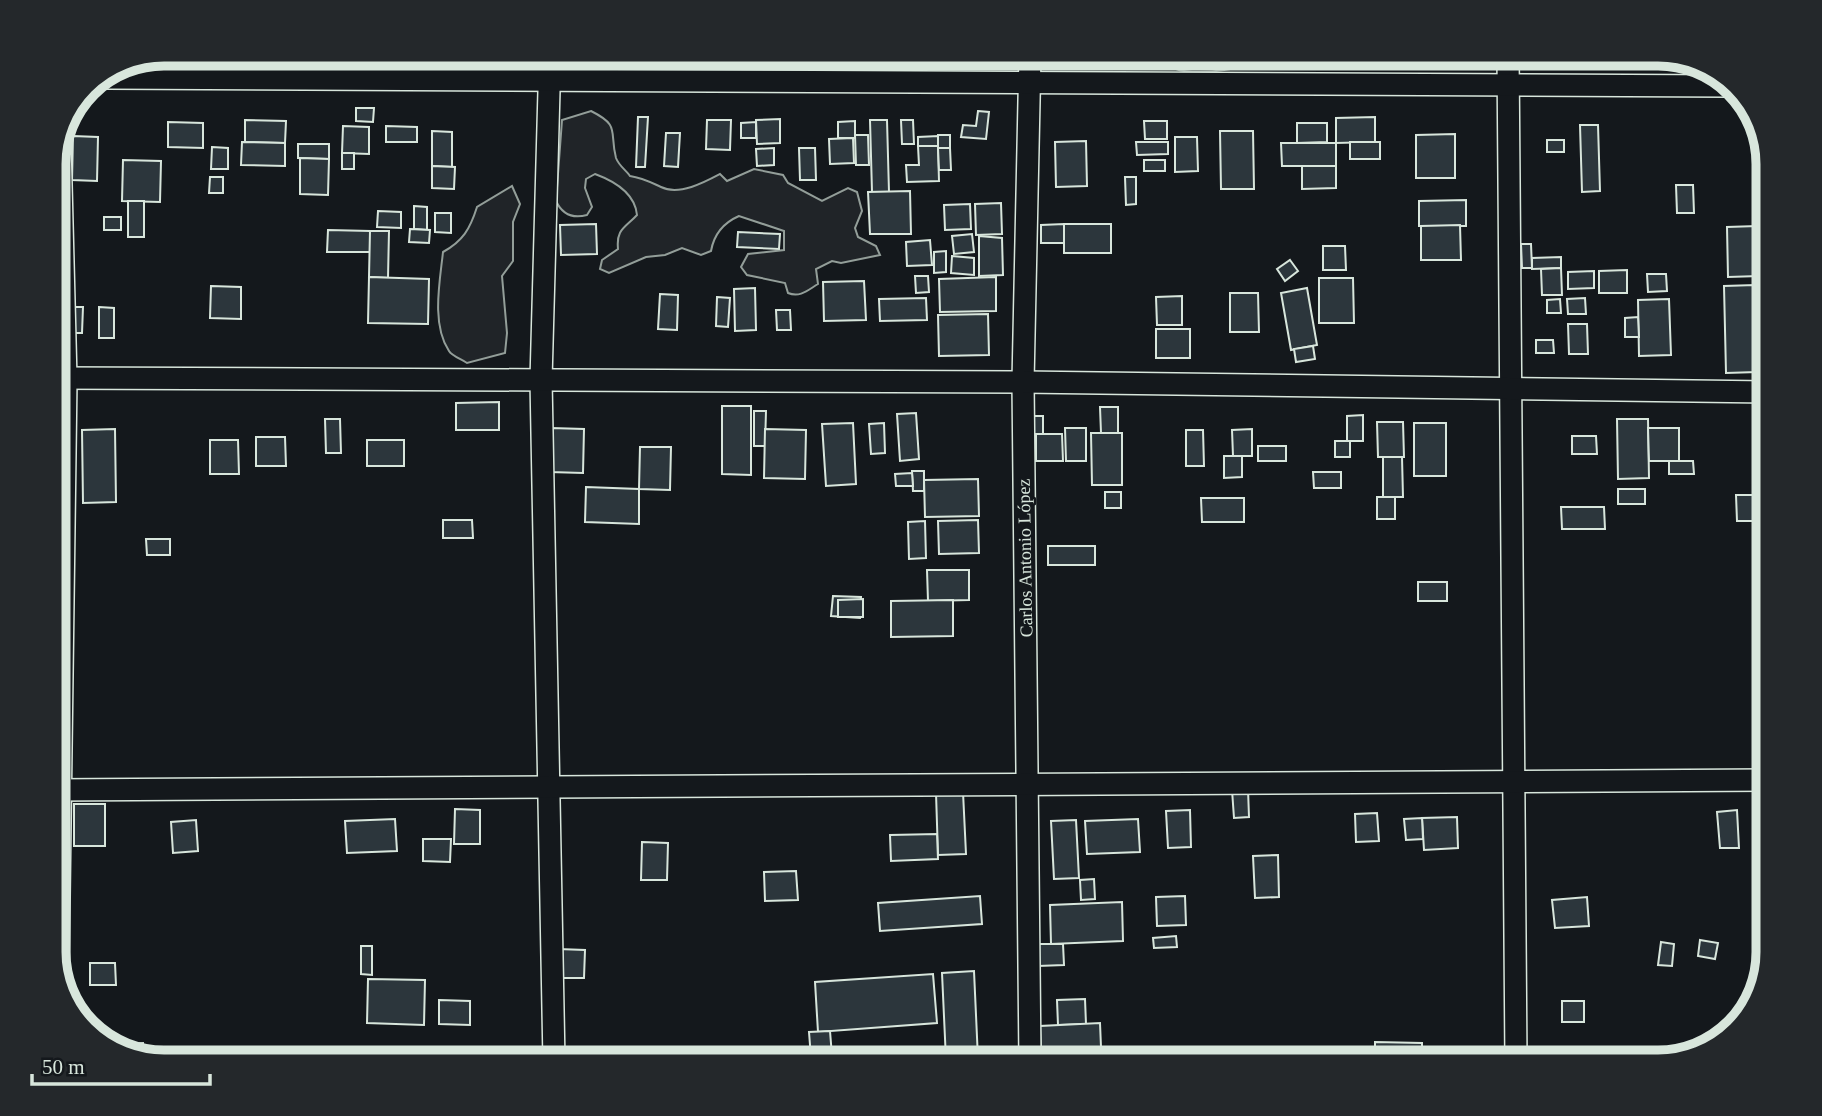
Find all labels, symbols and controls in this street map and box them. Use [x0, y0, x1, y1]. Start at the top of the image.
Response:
street label: Carlos Antonio López [1014, 478, 1036, 638]
scale bar [32, 1042, 210, 1086]
text: 50 m [42, 1055, 85, 1079]

